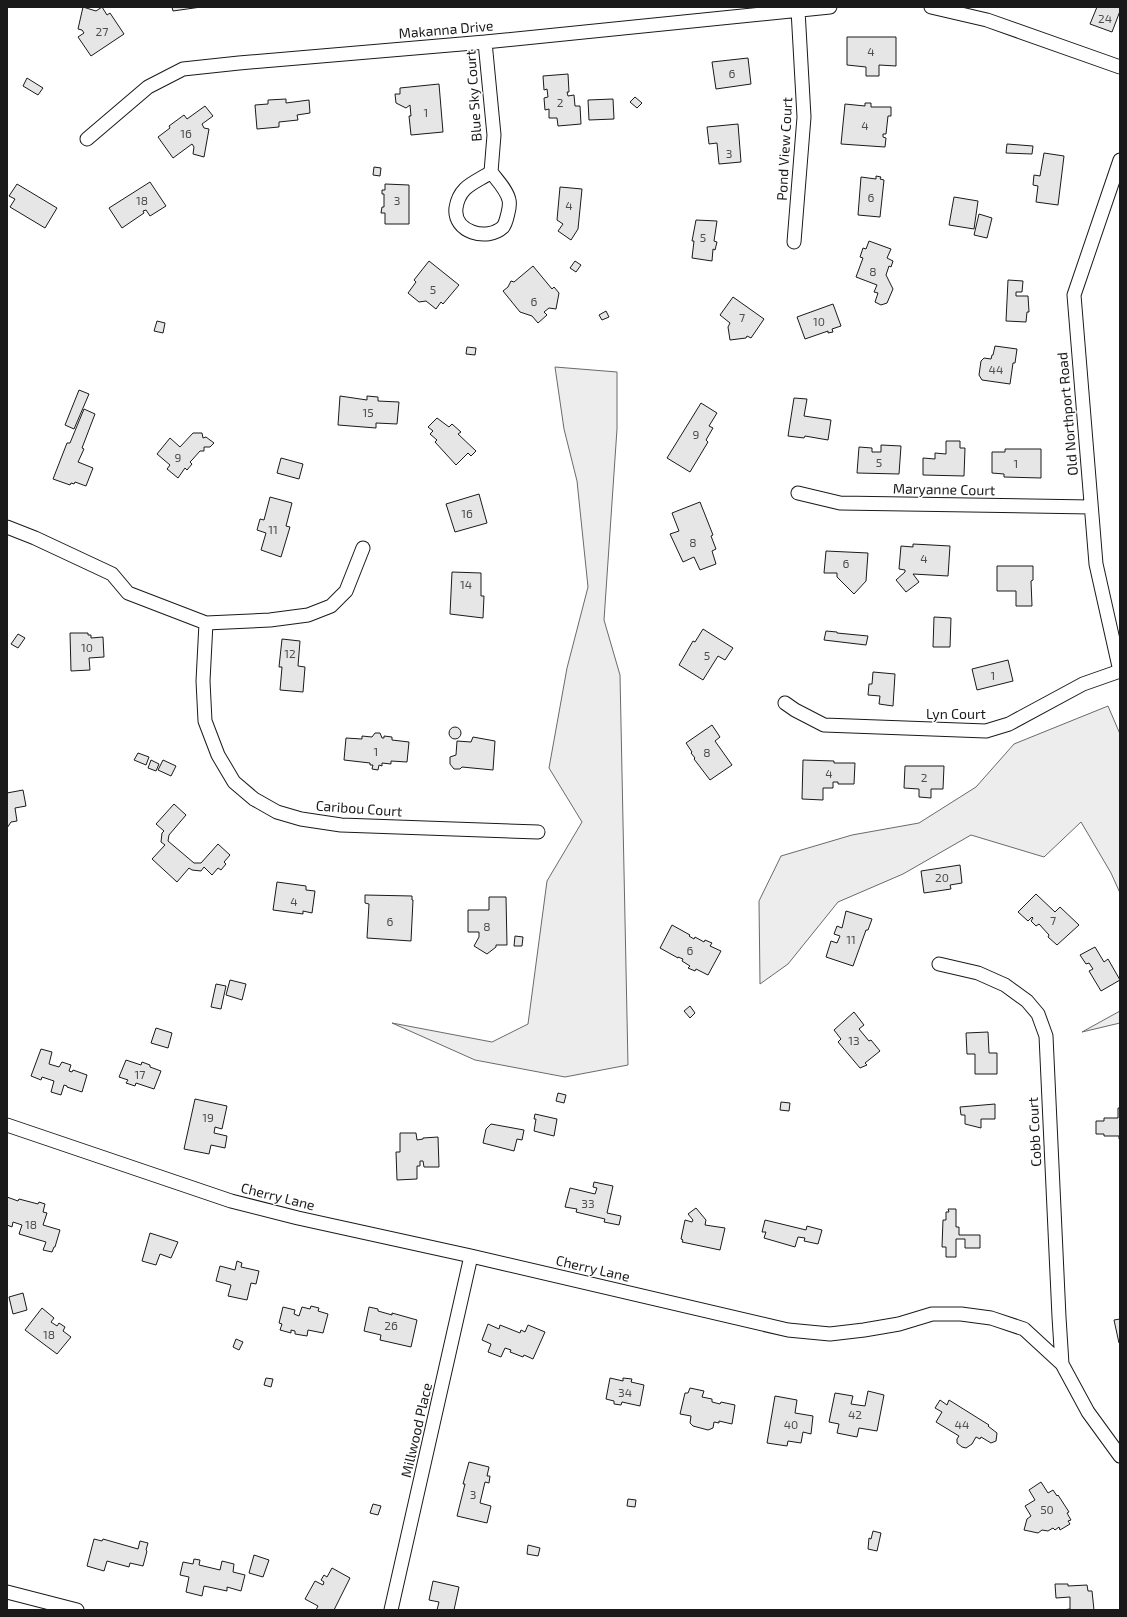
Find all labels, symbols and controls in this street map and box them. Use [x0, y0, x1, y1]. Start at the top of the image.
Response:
house number: 24 [1098, 11, 1112, 25]
street label: Makanna Drive [398, 16, 494, 42]
house number: 27 [96, 24, 108, 38]
house number: 4 [867, 44, 875, 58]
street label: Blue Sky Court [461, 50, 485, 142]
house number: 6 [729, 66, 736, 80]
house number: 2 [557, 95, 564, 109]
street label: Pond View Court [773, 97, 795, 201]
house number: 1 [424, 105, 428, 119]
house number: 4 [861, 118, 869, 132]
house number: 16 [180, 126, 192, 140]
house number: 3 [726, 146, 732, 160]
house number: 6 [868, 190, 875, 204]
house number: 18 [136, 193, 148, 207]
house number: 3 [394, 193, 400, 207]
house number: 4 [565, 198, 573, 212]
house number: 5 [700, 230, 706, 244]
house number: 8 [869, 264, 877, 278]
house number: 5 [430, 282, 436, 296]
house number: 6 [531, 294, 538, 308]
house number: 7 [739, 310, 745, 324]
house number: 10 [813, 314, 825, 328]
street label: Old Northport Road [1053, 352, 1081, 476]
house number: 44 [989, 362, 1003, 376]
house number: 15 [362, 405, 374, 419]
house number: 9 [693, 427, 700, 441]
house number: 9 [175, 450, 182, 464]
house number: 5 [876, 455, 882, 469]
house number: 1 [1014, 456, 1018, 470]
street label: Maryanne Court [893, 480, 995, 498]
house number: 16 [461, 506, 473, 520]
house number: 11 [268, 522, 278, 536]
house number: 8 [689, 535, 697, 549]
house number: 4 [920, 551, 928, 565]
house number: 6 [843, 556, 850, 570]
house number: 14 [460, 577, 472, 591]
house number: 10 [81, 640, 93, 654]
house number: 12 [284, 646, 296, 660]
house number: 5 [704, 648, 710, 662]
house number: 1 [991, 668, 995, 682]
street label: Lyn Court [926, 705, 986, 722]
house number: 1 [374, 744, 378, 758]
house number: 8 [703, 745, 711, 759]
house number: 4 [825, 766, 833, 780]
house number: 2 [921, 770, 928, 784]
street label: Caribou Court [315, 796, 403, 820]
house number: 20 [935, 870, 949, 884]
house number: 4 [290, 894, 298, 908]
house number: 7 [1050, 913, 1056, 927]
house number: 6 [387, 914, 394, 928]
house number: 8 [483, 919, 491, 933]
house number: 11 [846, 932, 856, 946]
house number: 6 [687, 943, 694, 957]
house number: 13 [848, 1033, 860, 1047]
house number: 17 [135, 1067, 145, 1081]
street label: Cobb Court [1024, 1097, 1044, 1167]
house number: 19 [202, 1110, 214, 1124]
street label: Cherry Lane [239, 1179, 317, 1213]
house number: 33 [581, 1196, 595, 1210]
house number: 18 [25, 1217, 37, 1231]
street label: Cherry Lane [554, 1251, 632, 1285]
house number: 26 [384, 1318, 398, 1332]
house number: 18 [43, 1327, 55, 1341]
street label: Millwood Place [397, 1381, 435, 1479]
house number: 34 [618, 1385, 632, 1399]
house number: 42 [848, 1407, 862, 1421]
house number: 40 [784, 1417, 798, 1431]
house number: 44 [955, 1417, 969, 1431]
house number: 3 [470, 1487, 476, 1501]
house number: 50 [1040, 1502, 1054, 1516]

